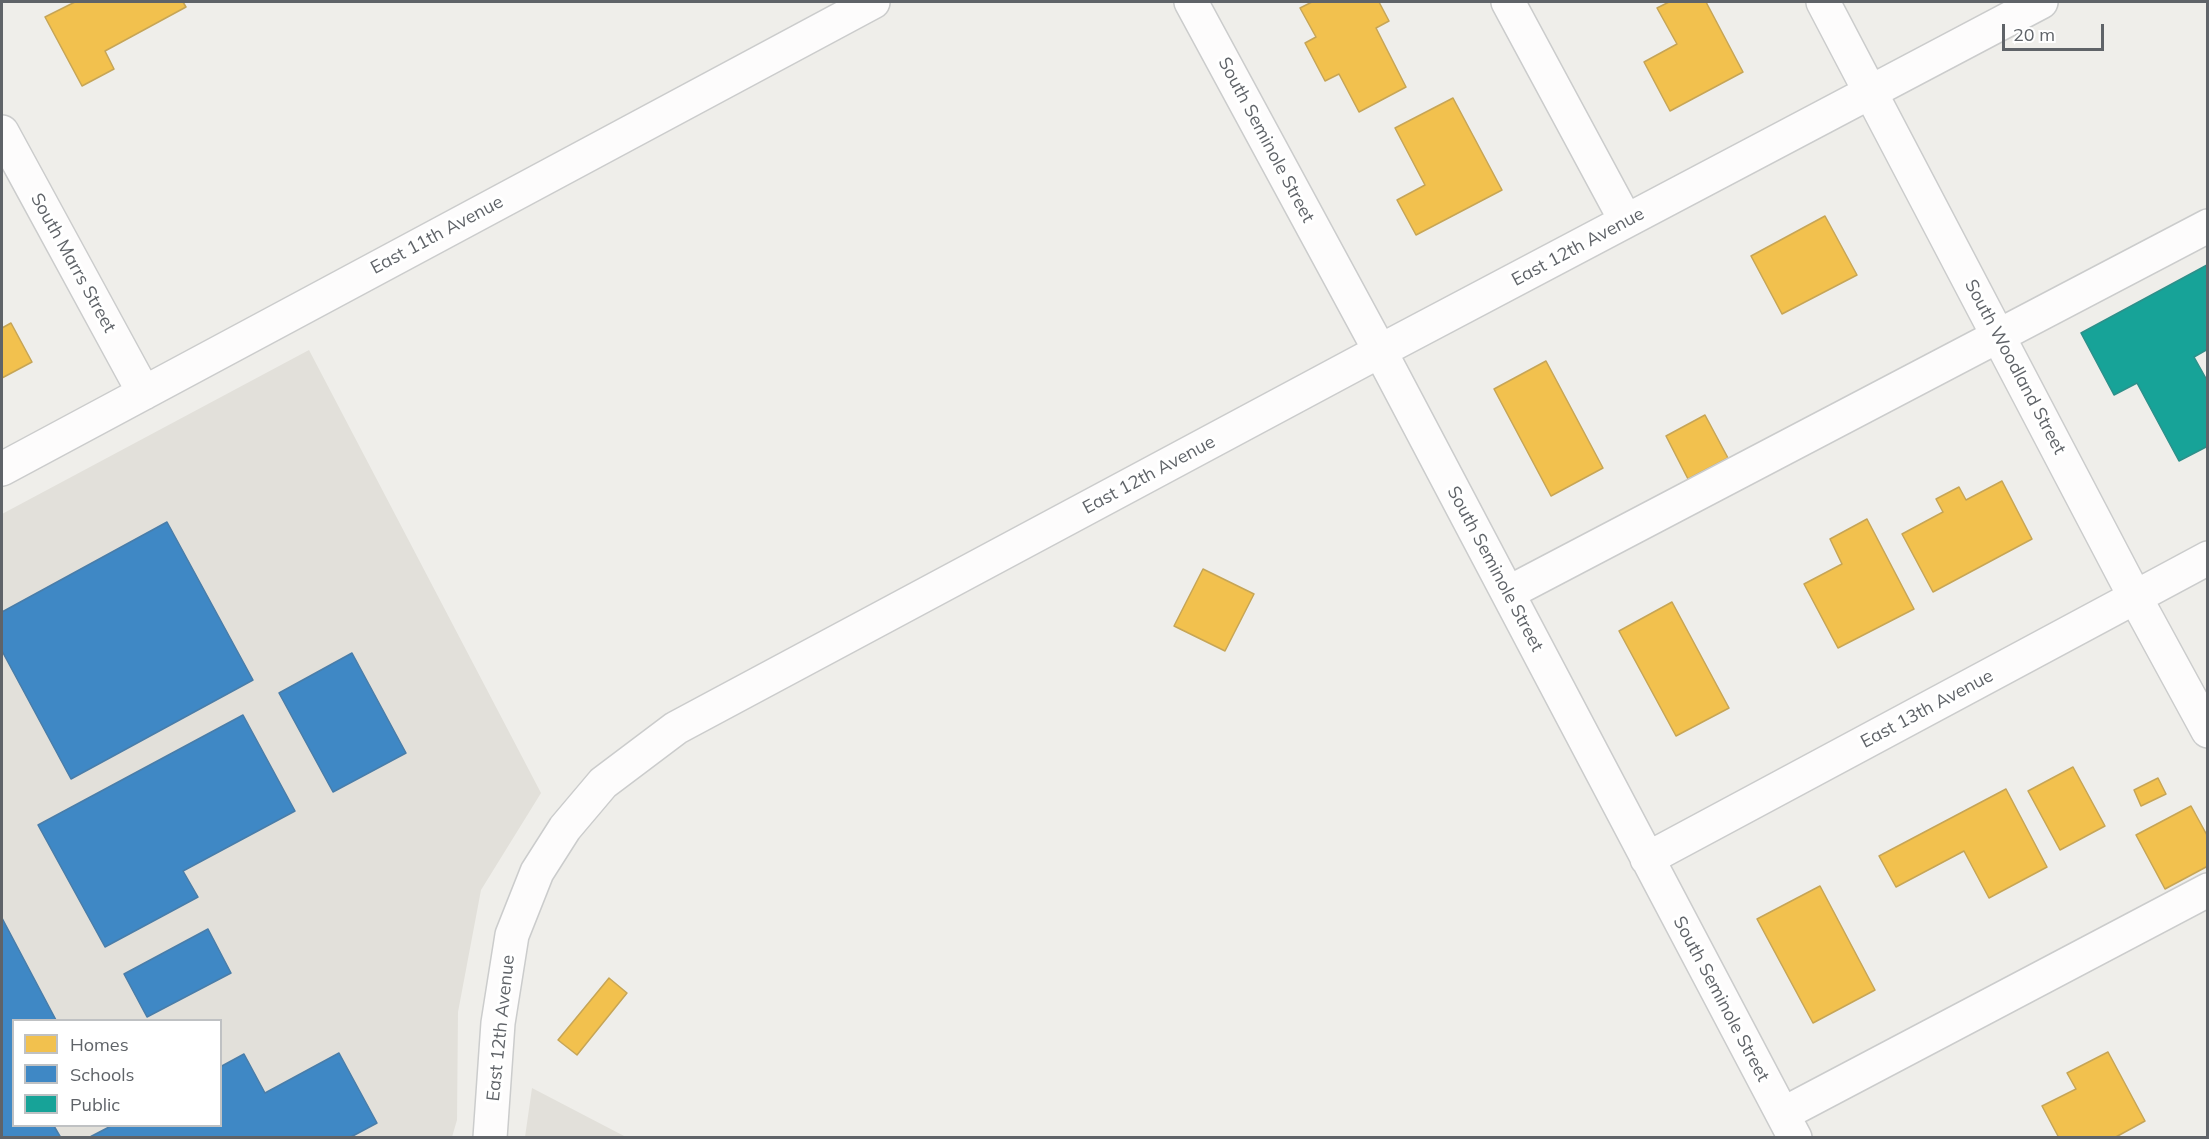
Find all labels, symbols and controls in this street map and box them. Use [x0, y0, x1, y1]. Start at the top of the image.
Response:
scale bar [2005, 12, 2107, 50]
text: 20 m [2013, 23, 2055, 46]
street label: South Seminole Street [1213, 54, 1319, 226]
street label: South Marrs Street [26, 190, 120, 336]
street label: East 11th Avenue [367, 191, 507, 279]
street label: East 12th Avenue [1508, 203, 1648, 291]
street label: South Woodland Street [1960, 276, 2070, 458]
street label: East 12th Avenue [1079, 431, 1219, 519]
street label: South Seminole Street [1442, 483, 1548, 655]
street label: East 13th Avenue [1857, 665, 1997, 753]
street label: South Seminole Street [1668, 913, 1774, 1085]
street label: East 12th Avenue [483, 954, 519, 1102]
legend [12, 1019, 222, 1127]
text: Homes [70, 1033, 129, 1056]
text: Schools [70, 1063, 134, 1086]
text: Public [70, 1093, 120, 1116]

